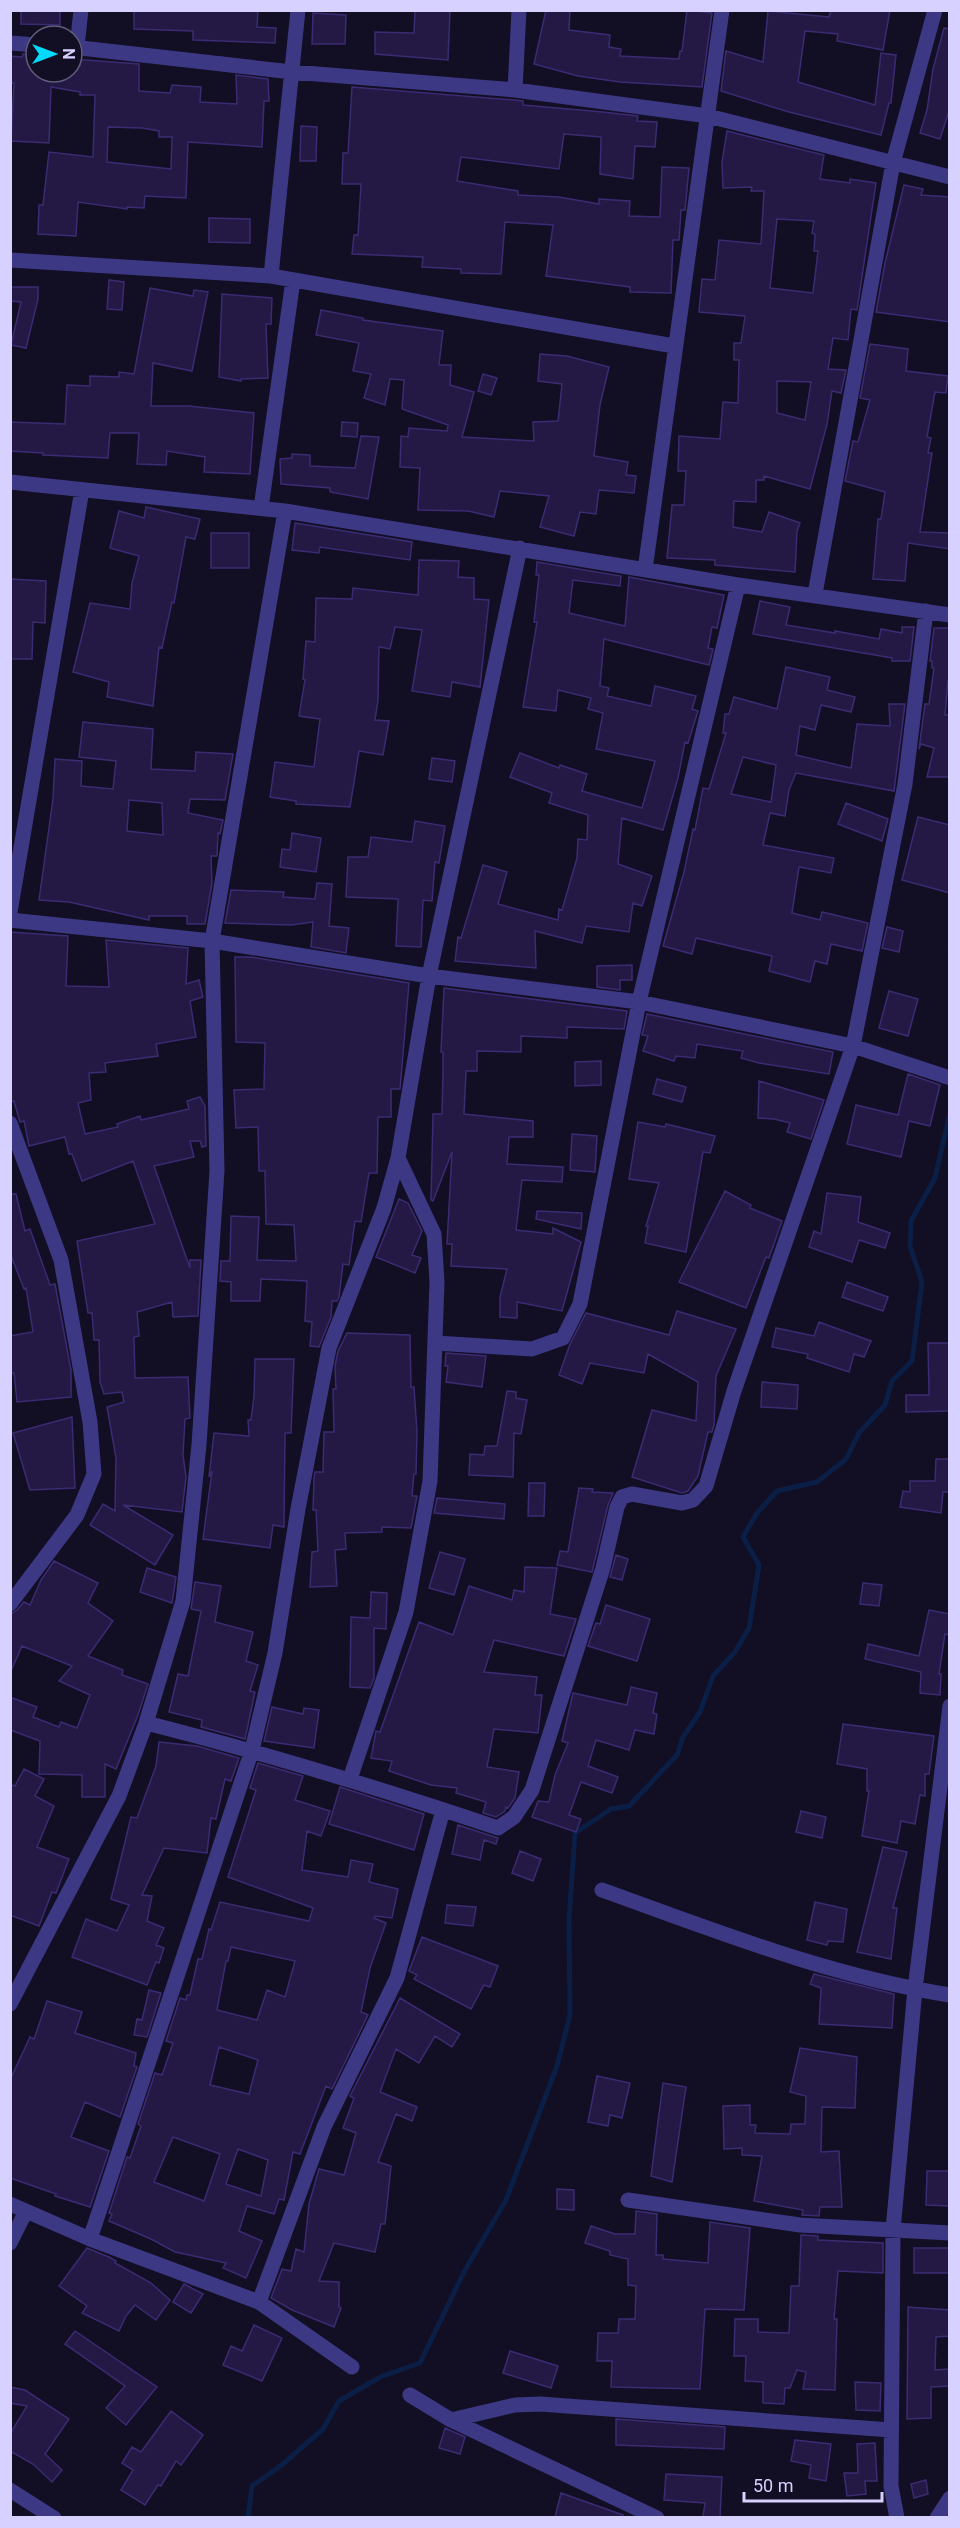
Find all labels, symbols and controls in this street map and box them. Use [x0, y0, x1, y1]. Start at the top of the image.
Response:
north arrow [24, 24, 84, 84]
text: N [59, 48, 78, 60]
scale bar [744, 2465, 882, 2503]
text: 50 m [753, 2475, 793, 2496]

